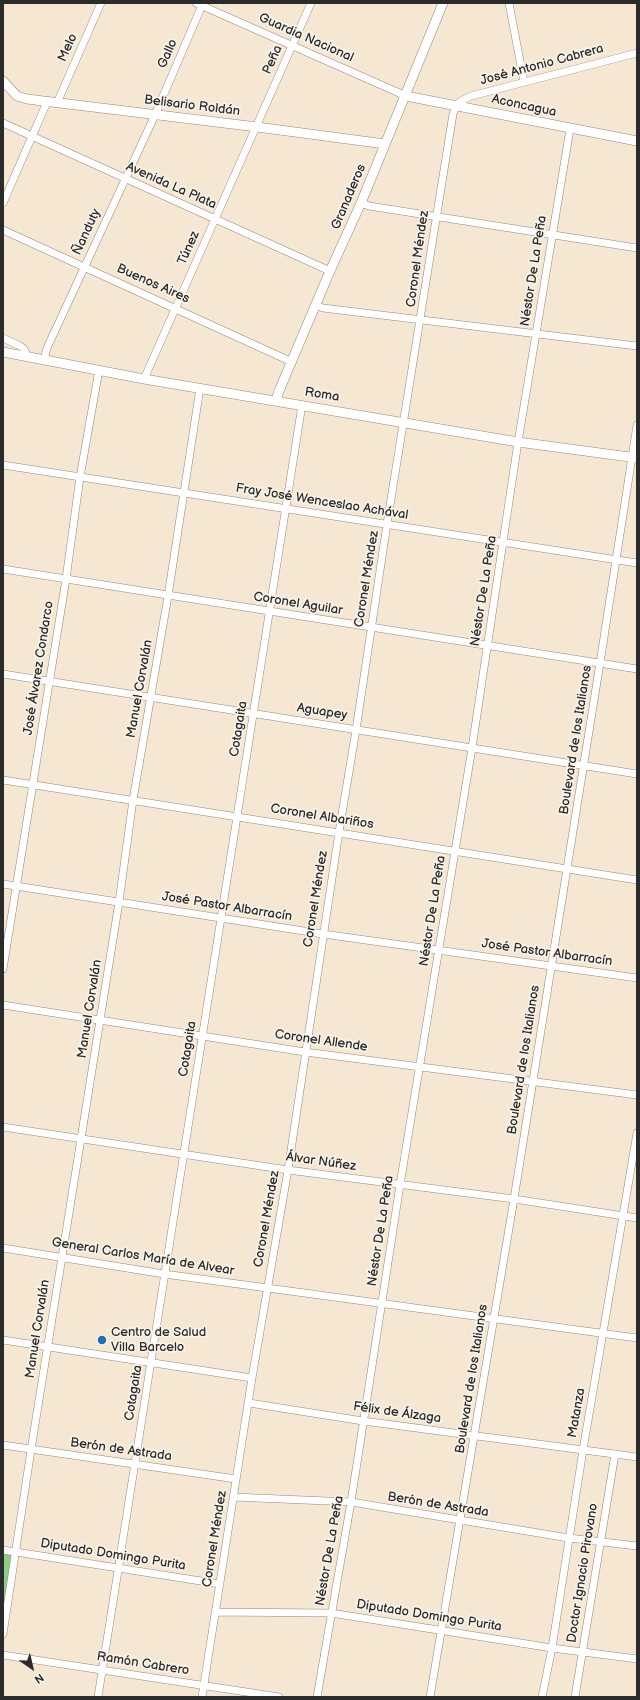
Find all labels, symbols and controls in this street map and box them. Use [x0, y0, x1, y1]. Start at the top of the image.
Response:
street label: Guardia Nacional [256, 10, 356, 66]
street label: Melo [55, 32, 81, 64]
street label: Gallo [155, 37, 181, 71]
street label: José Antonio Cabrera [479, 41, 605, 89]
street label: Peña [260, 43, 286, 77]
street label: Belisario Roldán [143, 92, 241, 120]
street label: Aconcagua [490, 92, 558, 120]
street label: Avenida La Plata [123, 159, 219, 213]
street label: Granaderos [328, 162, 370, 232]
street label: Ñanduty [70, 206, 104, 258]
street label: Coronel Méndez [403, 210, 433, 308]
street label: Néstor De La Peña [518, 215, 550, 327]
street label: Túnez [175, 229, 203, 267]
street label: Buenos Aires [114, 261, 192, 307]
street label: Roma [304, 385, 340, 405]
street label: Fray José Wenceslao Achával [235, 481, 409, 523]
street label: Coronel Méndez [352, 530, 382, 628]
street label: Néstor De La Peña [468, 535, 500, 647]
street label: Coronel Aguilar [252, 589, 344, 619]
street label: José Álvarez Condarco [21, 600, 57, 736]
street label: Manuel Corvalán [124, 639, 156, 739]
street label: Boulevard de los Italianos [556, 664, 596, 816]
street label: Cotagaita [227, 700, 251, 758]
street label: Aguapey [296, 700, 348, 724]
street label: Coronel Albariños [269, 801, 375, 833]
street label: Coronel Méndez [301, 850, 331, 948]
street label: Néstor De La Peña [417, 855, 449, 967]
street label: José Pastor Albarracín [161, 889, 293, 925]
street label: José Pastor Albarracín [481, 936, 613, 970]
street label: Manuel Corvalán [75, 959, 105, 1059]
street label: Boulevard de los Italianos [504, 984, 544, 1136]
street label: Cotagaita [176, 1020, 200, 1078]
street label: Coronel Allende [273, 1027, 369, 1055]
street label: Álvar Núñez [285, 1149, 357, 1175]
street label: Coronel Méndez [251, 1170, 283, 1268]
street label: Néstor De La Peña [365, 1175, 397, 1287]
street label: General Carlos María de Alvear [51, 1235, 235, 1279]
street label: Manuel Corvalán [23, 1279, 53, 1379]
street label: Boulevard de los Italianos [452, 1303, 492, 1455]
place label: Centro de Salud Villa Barcelo [111, 1325, 206, 1356]
marker: Centro de Salud Villa Barcelo [96, 1334, 108, 1346]
street label: Cotagaita [122, 1364, 146, 1422]
street label: Matanza [565, 1387, 589, 1439]
street label: Félix de Álzaga [352, 1399, 442, 1427]
street label: Berón de Astrada [69, 1435, 173, 1465]
street label: Berón de Astrada [386, 1489, 490, 1521]
street label: Coronel Méndez [200, 1490, 230, 1588]
street label: Néstor De La Peña [313, 1495, 347, 1607]
street label: Doctor Ignacio Pirovano [564, 1502, 602, 1644]
street label: Diputado Domingo Purita [39, 1536, 187, 1574]
street label: Diputado Domingo Purita [355, 1597, 503, 1635]
north arrow [12, 1648, 52, 1688]
street label: Ramón Cabrero [96, 1649, 190, 1679]
text: N [32, 1671, 46, 1686]

